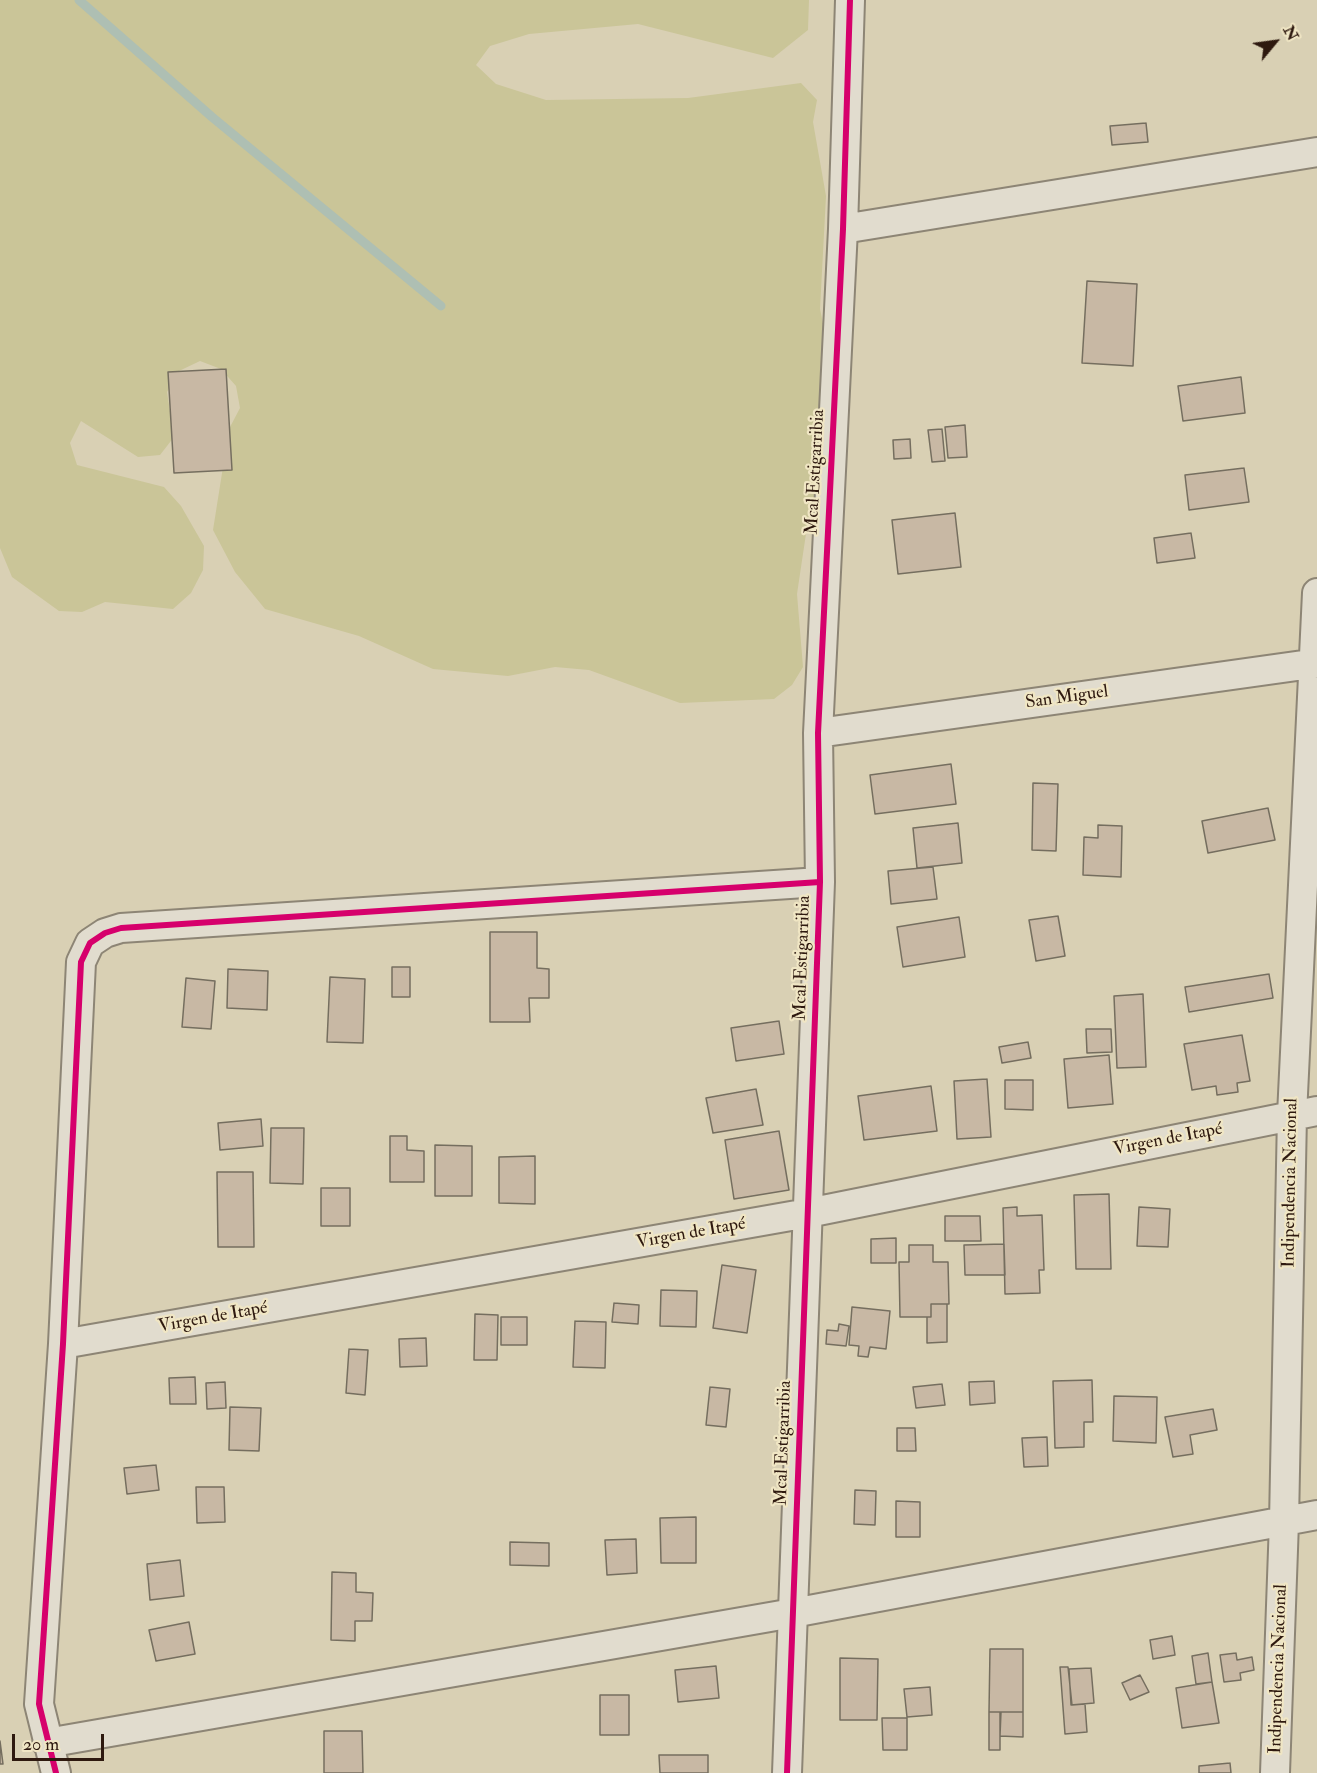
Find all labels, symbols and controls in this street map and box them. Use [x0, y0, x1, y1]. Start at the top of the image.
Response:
north arrow [1245, 12, 1305, 72]
text: N [1279, 22, 1303, 44]
street label: Mcal Estigarribia [802, 409, 830, 535]
street label: San Miguel [1024, 682, 1110, 714]
street label: Mcal Estigarribia [790, 895, 816, 1021]
street label: Indipendencia Nacional [1279, 1098, 1303, 1268]
street label: Virgen de Itapé [1112, 1119, 1224, 1161]
street label: Virgen de Itapé [635, 1214, 747, 1254]
street label: Virgen de Itapé [157, 1298, 269, 1338]
street label: Mcal Estigarribia [771, 1380, 797, 1506]
street label: Indipendencia Nacional [1265, 1584, 1293, 1754]
scale bar [15, 1722, 106, 1760]
text: 20 m [23, 1733, 59, 1756]

